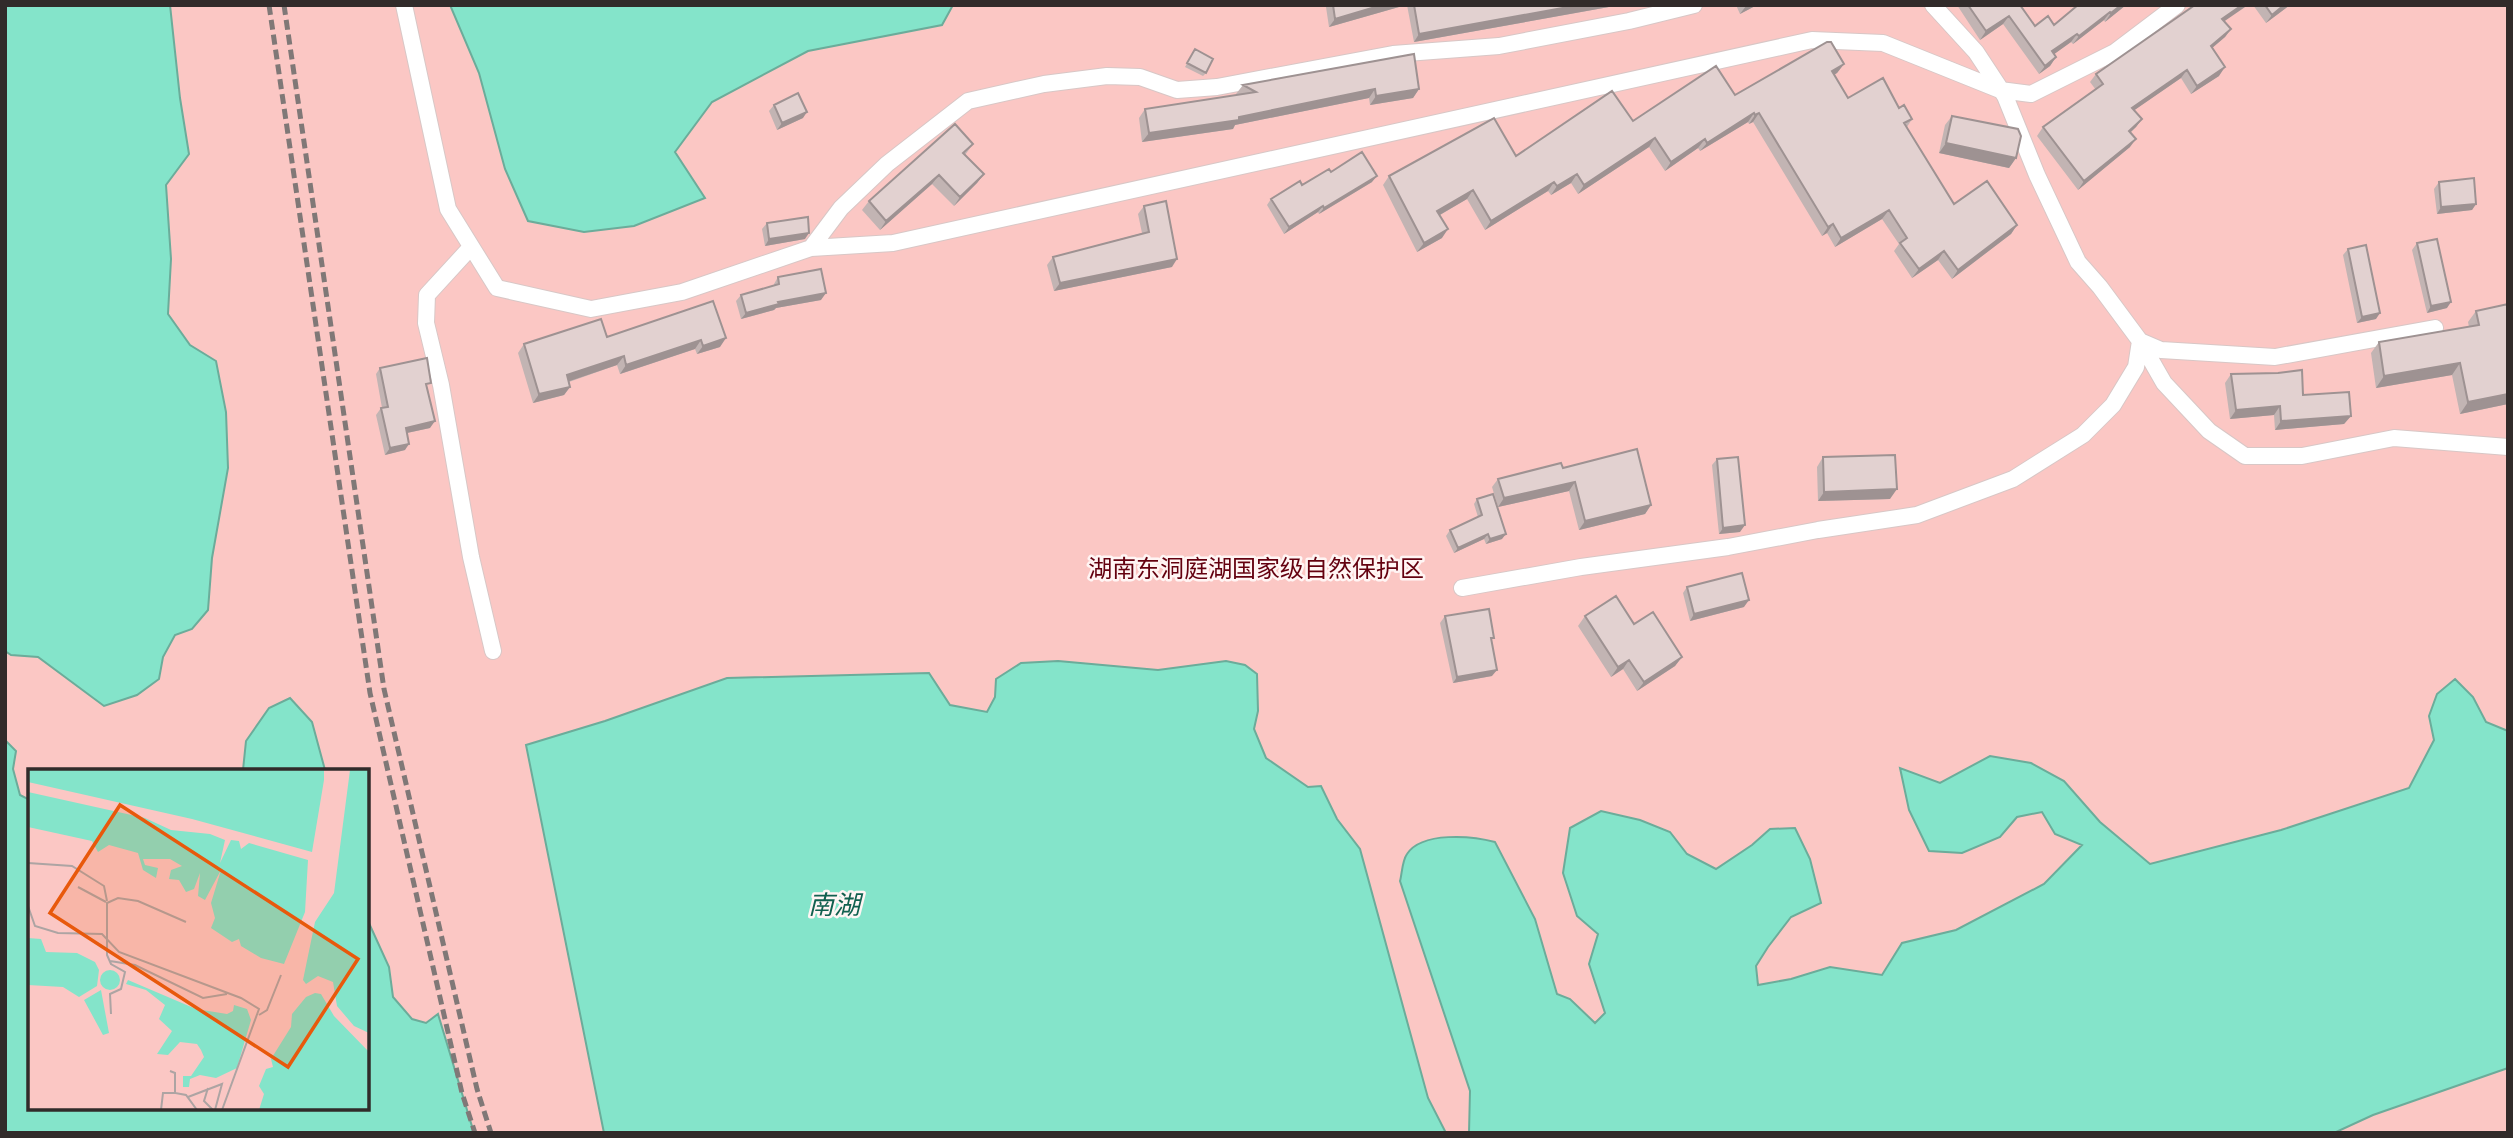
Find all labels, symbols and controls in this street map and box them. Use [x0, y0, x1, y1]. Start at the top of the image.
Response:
park label: 湖南东洞庭湖国家级自然保护区 [1088, 551, 1424, 586]
inset map [28, 769, 369, 1110]
water label: 南湖 [808, 886, 864, 924]

